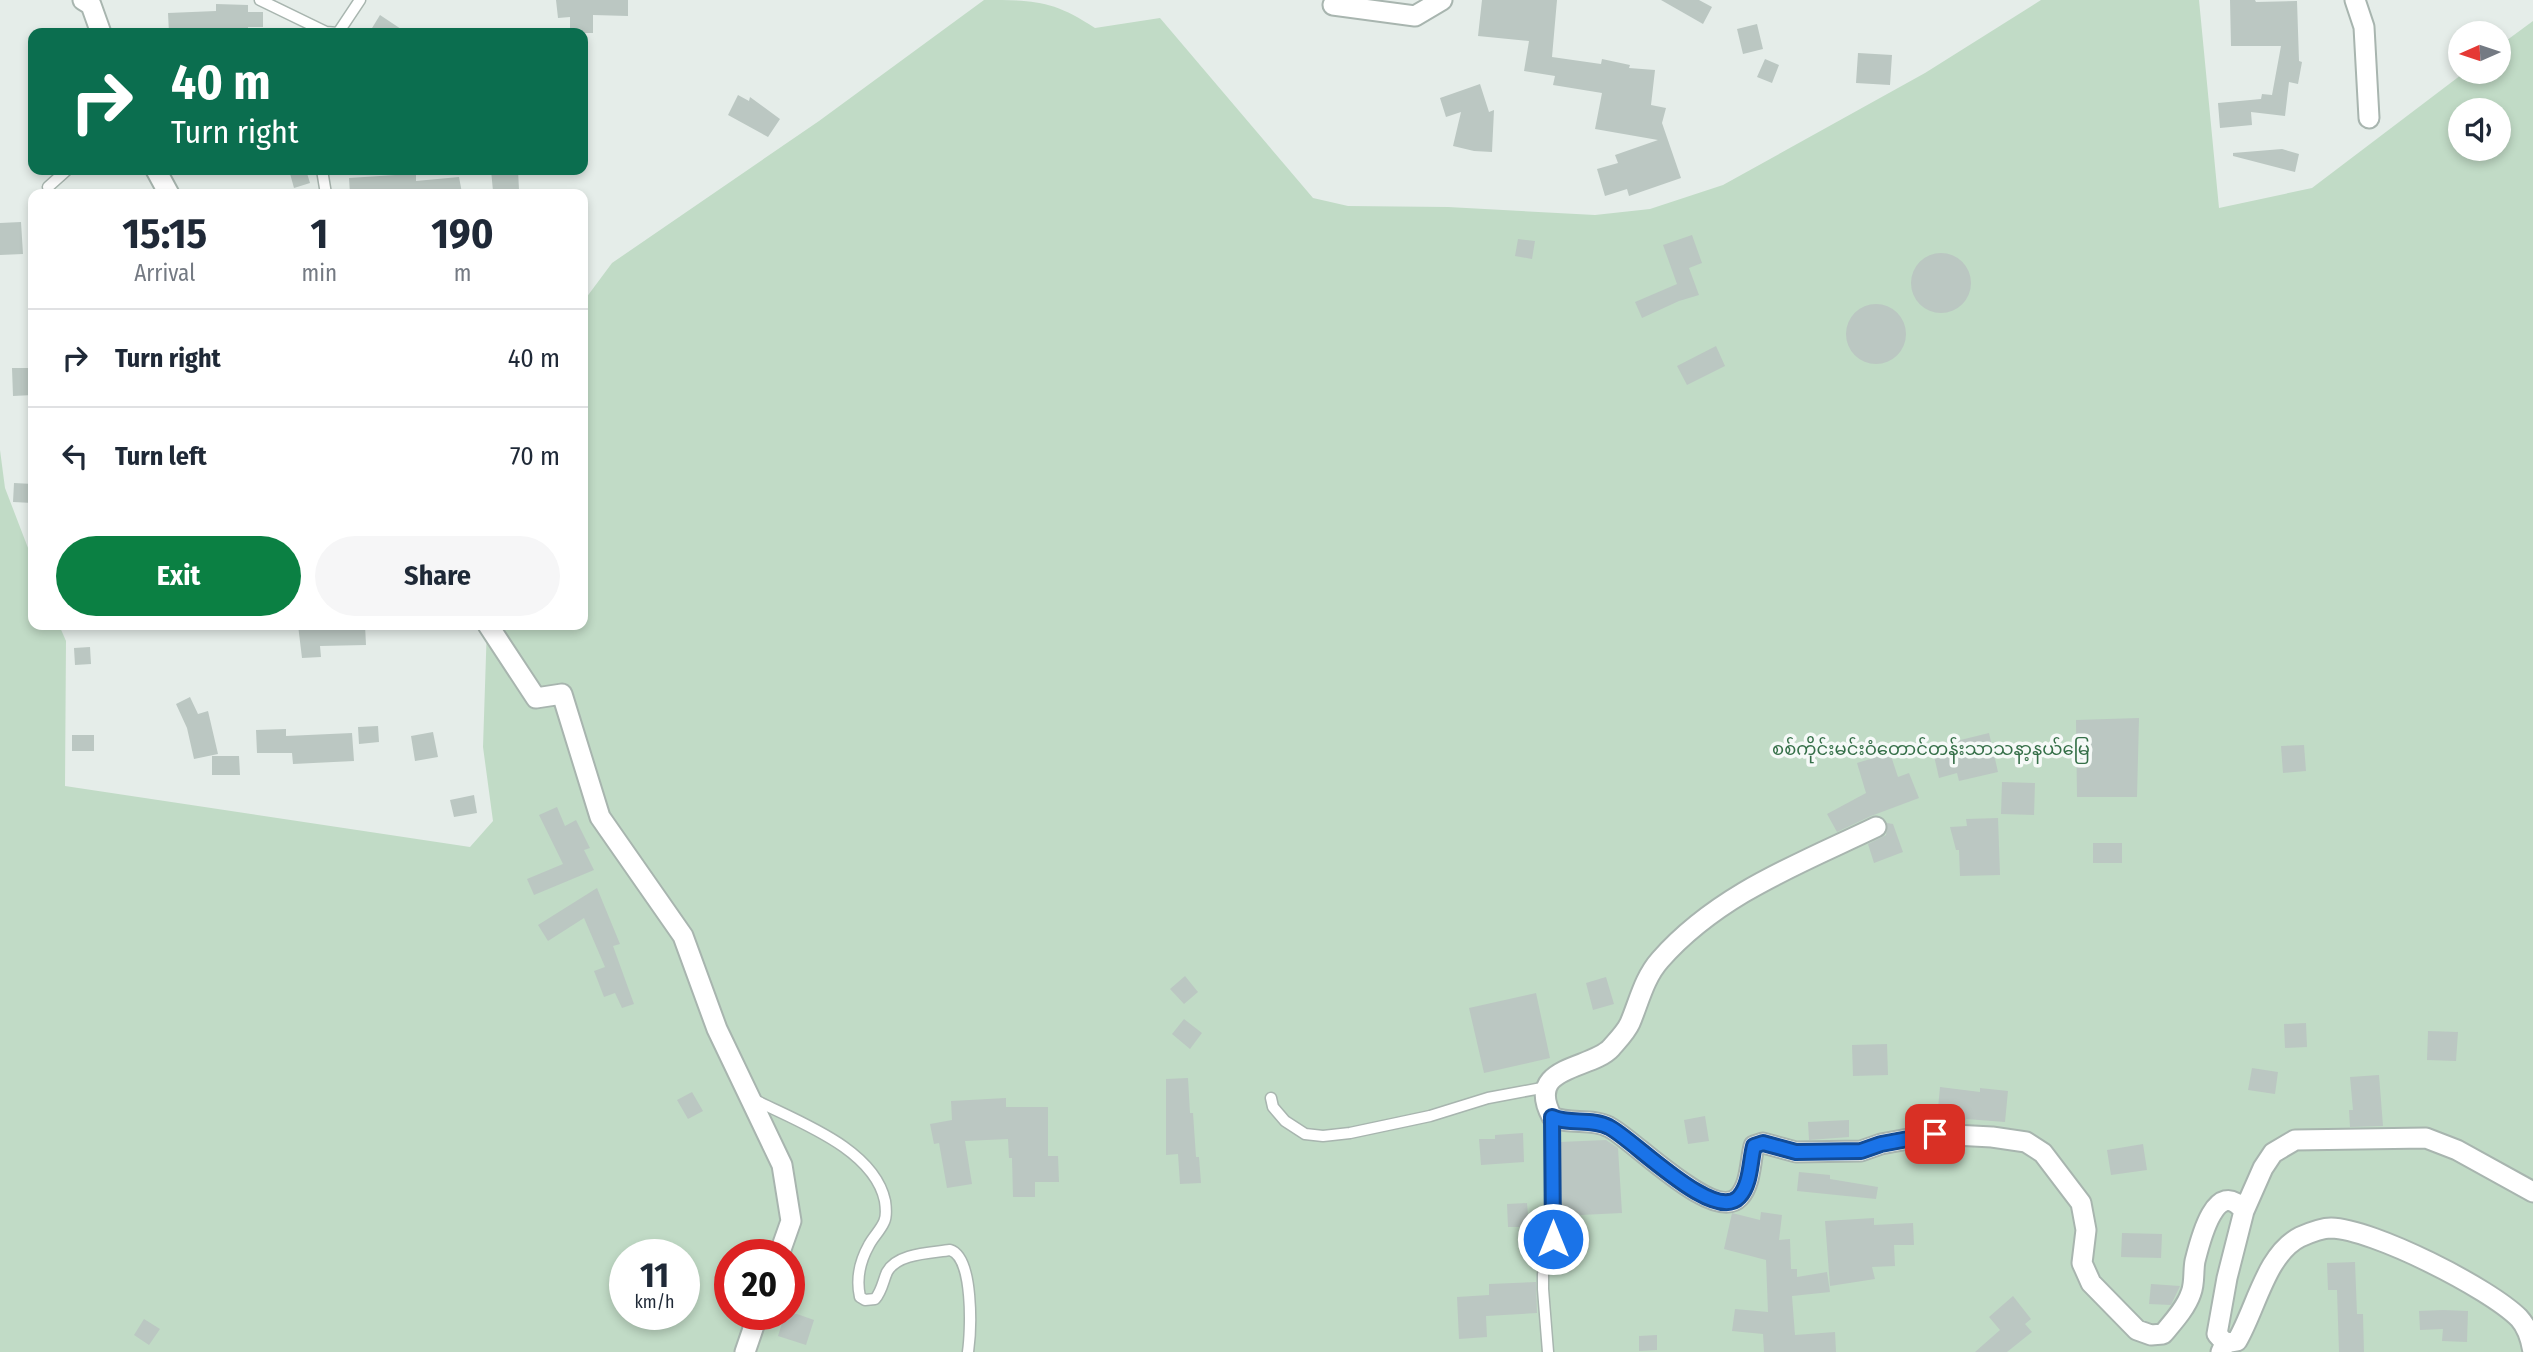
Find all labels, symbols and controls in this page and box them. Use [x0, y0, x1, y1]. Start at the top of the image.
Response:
north arrow [2448, 21, 2511, 84]
map controls [2448, 21, 2511, 161]
text: 40 m [171, 53, 271, 112]
icon: right [56, 56, 147, 147]
button: sound [2448, 98, 2511, 161]
text: Turn right [171, 113, 298, 151]
text: 15:15 [122, 209, 207, 259]
text: 1 [310, 209, 328, 259]
text: 190 [431, 209, 494, 259]
text: Arrival [134, 259, 195, 287]
text: min [301, 259, 337, 287]
text: m [454, 259, 471, 287]
icon: right [56, 339, 94, 377]
text: Turn right [115, 343, 221, 374]
text: 40 m [508, 343, 560, 374]
icon: left [56, 437, 94, 475]
text: Turn left [115, 441, 207, 472]
text: 70 m [510, 441, 560, 472]
button: Exit [56, 536, 301, 616]
button: Share [315, 536, 560, 616]
park label: စစ်ကိုင်းမင်းဝံတောင်တန်းသာသနာ့နယ်မြေ [1772, 735, 2090, 764]
pin [1905, 1104, 1965, 1164]
icon: arrive [1916, 1115, 1954, 1153]
position arrow [1516, 1202, 1590, 1276]
speed limit sign: 20 [714, 1239, 805, 1330]
text: 11 [640, 1254, 669, 1296]
text: km/h [634, 1291, 675, 1313]

